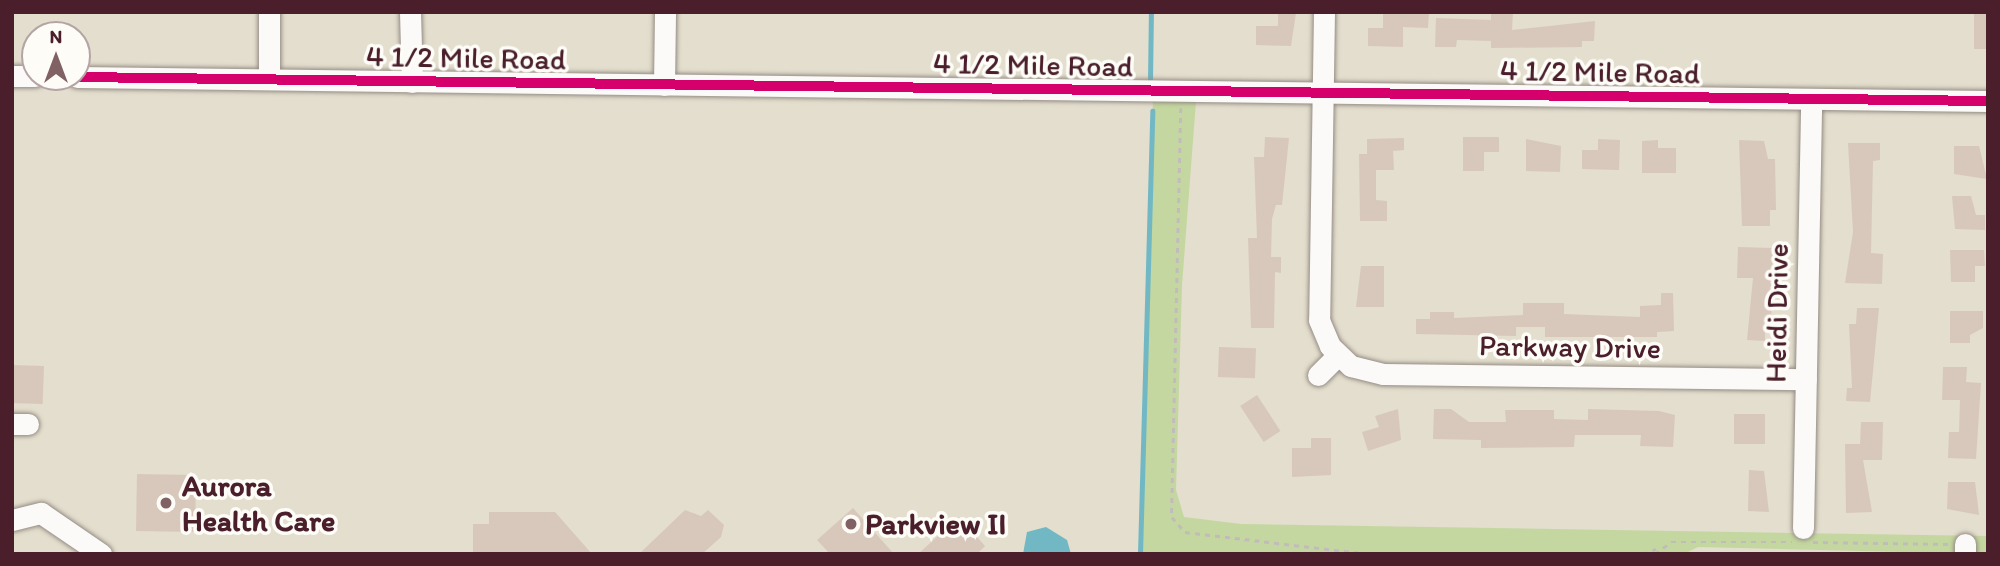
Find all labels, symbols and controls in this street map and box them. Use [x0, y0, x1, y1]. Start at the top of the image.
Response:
north arrow [21, 21, 91, 91]
text: N [50, 25, 62, 48]
street label: 4 1/2 Mile Road [366, 38, 566, 78]
street label: 4 1/2 Mile Road [933, 45, 1133, 85]
street label: 4 1/2 Mile Road [1500, 52, 1700, 92]
street label: Heidi Drive [1758, 242, 1796, 384]
street label: Parkway Drive [1478, 327, 1662, 367]
place label: Aurora Health Care [182, 468, 335, 538]
marker: Aurora Health Care [156, 493, 176, 513]
place label: Parkview II [865, 506, 1006, 542]
marker: Parkview II [843, 516, 859, 532]

